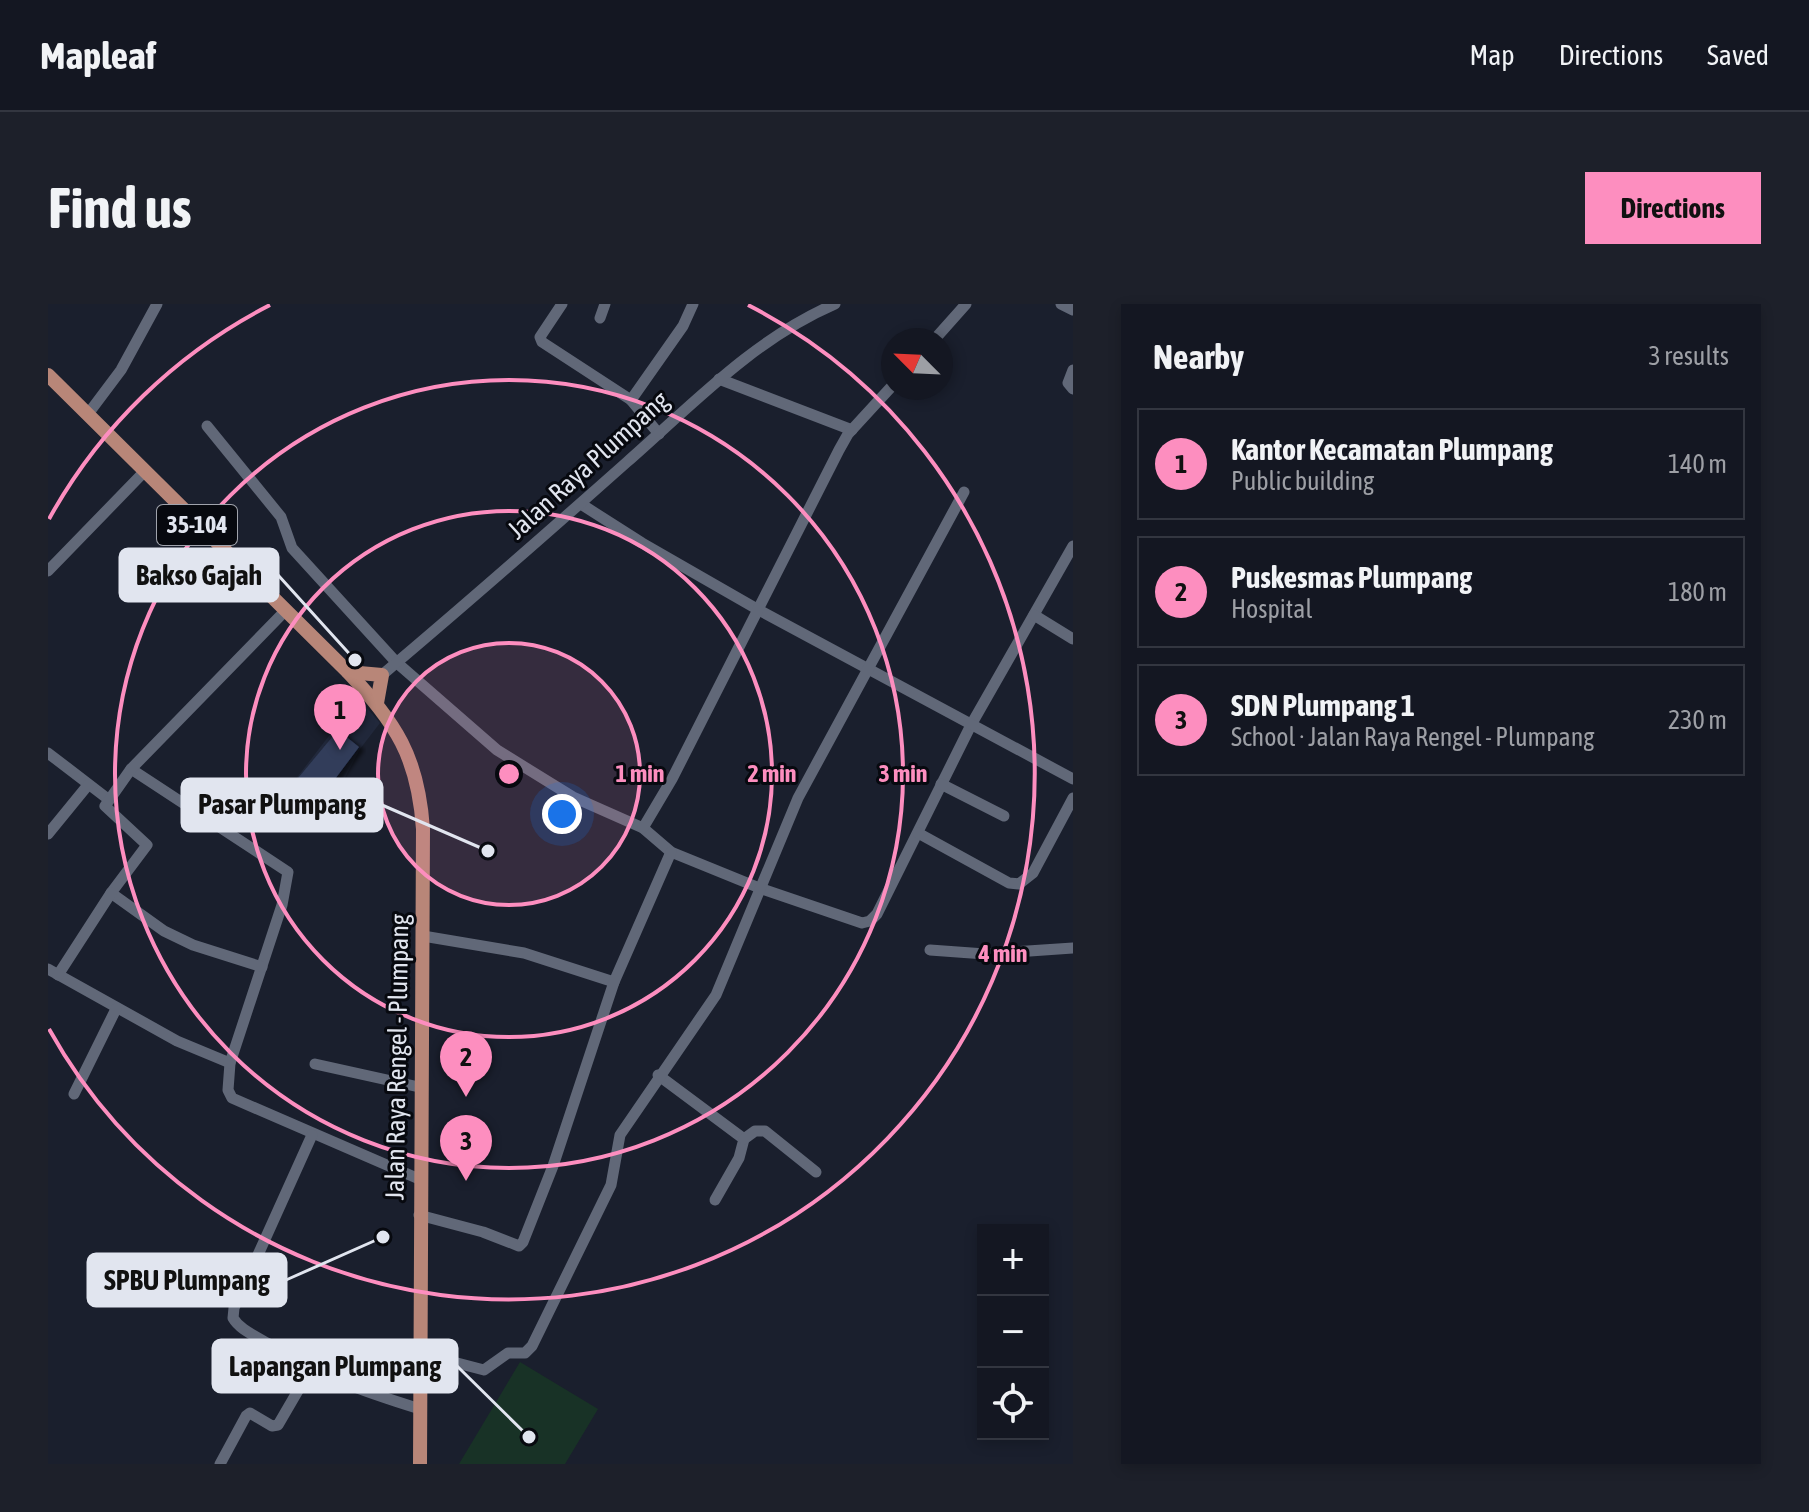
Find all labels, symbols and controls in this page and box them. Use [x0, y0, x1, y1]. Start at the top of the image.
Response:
text: Mapleaf [40, 34, 156, 77]
text: Map [1470, 39, 1515, 71]
text: Directions [1559, 39, 1663, 71]
text: Saved [1707, 39, 1769, 71]
button: Directions [1585, 172, 1761, 244]
text: Find us [48, 176, 192, 240]
north arrow [881, 328, 953, 400]
text: Nearby [1153, 337, 1244, 376]
text: 3 results [1648, 341, 1729, 371]
street label: Jalan Raya Plumpang [501, 384, 675, 545]
text: Kantor Kecamatan Plumpang [1231, 432, 1553, 466]
text: 1 [1175, 449, 1187, 479]
text: 140 m [1668, 449, 1727, 479]
text: Public building [1231, 466, 1374, 496]
road number: 35-104 [157, 505, 237, 545]
callout: Bakso Gajah [120, 549, 278, 601]
text: Bakso Gajah [136, 559, 262, 591]
text: Puskesmas Plumpang [1231, 560, 1472, 594]
text: 2 [1175, 577, 1187, 607]
text: 180 m [1668, 577, 1727, 607]
text: Hospital [1231, 594, 1312, 624]
pin: 1 [314, 684, 366, 750]
text: SDN Plumpang 1 [1231, 688, 1415, 722]
text: 3 [1175, 705, 1187, 735]
text: 230 m [1668, 705, 1727, 735]
text: School · Jalan Raya Rengel - Plumpang [1231, 722, 1594, 752]
centre of rings [495, 760, 523, 788]
text: 1 min [615, 760, 665, 787]
text: 2 min [747, 760, 797, 787]
text: 3 min [878, 760, 928, 787]
callout: Pasar Plumpang [182, 779, 382, 831]
text: Pasar Plumpang [198, 788, 367, 820]
your location [542, 794, 582, 834]
street label: Jalan Raya Rengel - Plumpang [380, 913, 415, 1200]
text: 4 min [977, 940, 1028, 967]
pin: 2 [440, 1031, 492, 1097]
pin: 3 [440, 1115, 492, 1181]
map controls [977, 1224, 1049, 1440]
button: + [977, 1224, 1049, 1296]
callout: SPBU Plumpang [88, 1254, 286, 1306]
text: SPBU Plumpang [104, 1264, 271, 1296]
button: − [977, 1296, 1049, 1368]
callout: Lapangan Plumpang [213, 1340, 457, 1392]
text: Lapangan Plumpang [229, 1350, 442, 1382]
button: locate [977, 1368, 1049, 1440]

